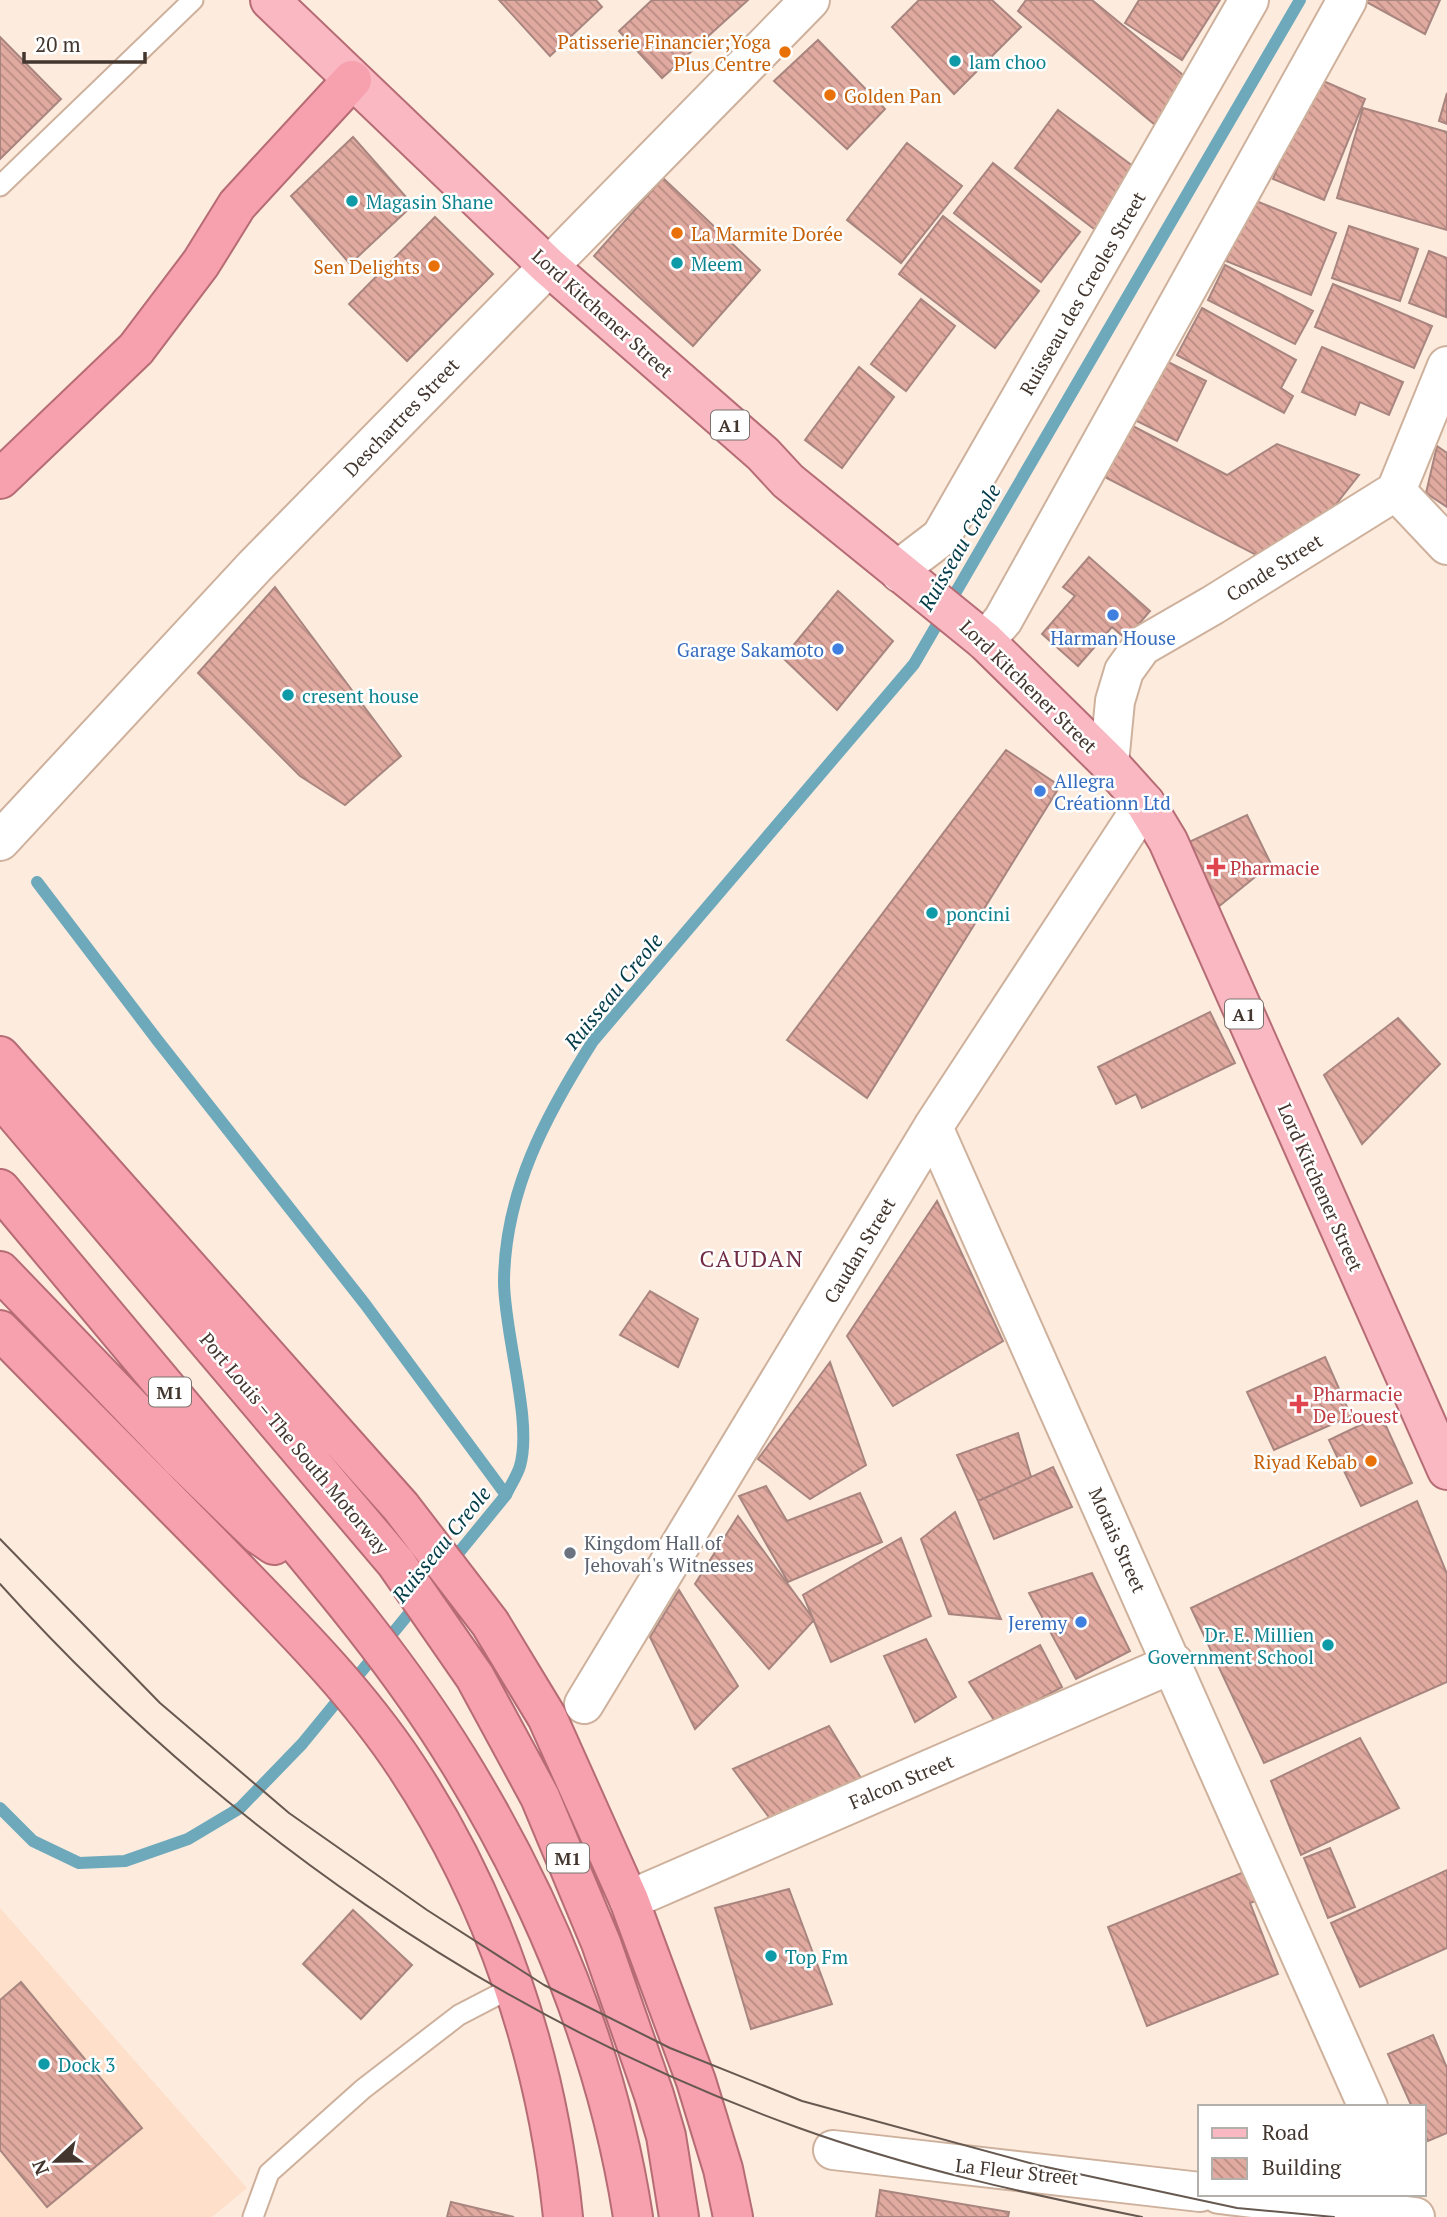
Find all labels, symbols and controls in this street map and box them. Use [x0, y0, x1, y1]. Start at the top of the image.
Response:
scale bar [24, 21, 145, 65]
place label: Patisserie Financier;Yoga Plus Centre [558, 29, 771, 76]
text: 20 m [35, 30, 81, 58]
marker: Patisserie Financier;Yoga Plus Centre [777, 44, 793, 60]
place label: lam choo [969, 49, 1046, 74]
marker: lam choo [947, 53, 963, 69]
place label: Golden Pan [844, 83, 942, 108]
marker: Golden Pan [822, 87, 838, 103]
street label: Ruisseau des Creoles Street [1013, 187, 1151, 399]
place label: Magasin Shane [366, 189, 493, 214]
marker: Magasin Shane [344, 193, 360, 209]
place label: La Marmite Dorée [691, 221, 843, 246]
marker: La Marmite Dorée [669, 225, 685, 241]
street label: Lord Kitchener Street [527, 243, 679, 383]
place label: Meem [691, 251, 744, 276]
place label: Sen Delights [313, 254, 420, 279]
marker: Meem [669, 255, 685, 271]
marker: Sen Delights [426, 258, 442, 274]
street label: Deschartres Street [338, 352, 464, 482]
road number: A1 [711, 410, 749, 440]
water label: Ruisseau Creole [911, 478, 1007, 616]
street label: Conde Street [1221, 528, 1327, 606]
marker: Harman House [1105, 607, 1121, 623]
street label: Lord Kitchener Street [955, 614, 1103, 758]
place label: Harman House [1050, 625, 1176, 650]
place label: Garage Sakamoto [677, 637, 824, 662]
marker: Garage Sakamoto [830, 641, 846, 657]
place label: cresent house [302, 683, 419, 708]
marker: cresent house [280, 687, 296, 703]
place label: Allegra Créationn Ltd [1054, 768, 1171, 815]
marker: Allegra Créationn Ltd [1032, 783, 1048, 799]
place label: Pharmacie [1230, 855, 1320, 880]
marker: Pharmacie [1208, 859, 1224, 875]
place label: poncini [946, 901, 1010, 926]
marker: poncini [924, 905, 940, 921]
water label: Ruisseau Creole [557, 927, 669, 1056]
road number: A1 [1225, 1000, 1263, 1028]
street label: Lord Kitchener Street [1273, 1099, 1369, 1275]
street label: Caudan Street [818, 1192, 900, 1308]
district label: CAUDAN [699, 1243, 805, 1274]
street label: Port Louis – The South Motorway [195, 1327, 395, 1559]
road number: M1 [149, 1378, 191, 1406]
place label: Pharmacie De L'ouest [1313, 1381, 1403, 1428]
marker: Pharmacie De L'ouest [1291, 1396, 1307, 1412]
place label: Riyad Kebab [1254, 1449, 1357, 1474]
marker: Riyad Kebab [1363, 1453, 1379, 1469]
water label: Ruisseau Creole [385, 1480, 497, 1609]
street label: Motais Street [1084, 1483, 1152, 1597]
place label: Kingdom Hall of Jehovah's Witnesses [584, 1530, 754, 1577]
marker: Kingdom Hall of Jehovah's Witnesses [562, 1545, 578, 1561]
place label: Jeremy [1008, 1610, 1067, 1635]
marker: Jeremy [1073, 1614, 1089, 1630]
place label: Dr. E. Millien Government School [1148, 1622, 1314, 1669]
marker: Dr. E. Millien Government School [1320, 1637, 1336, 1653]
street label: Falcon Street [845, 1748, 957, 1814]
road number: M1 [547, 1844, 589, 1872]
place label: Top Fm [785, 1944, 849, 1969]
marker: Top Fm [763, 1948, 779, 1964]
place label: Dock 3 [58, 2052, 115, 2077]
marker: Dock 3 [36, 2056, 52, 2072]
legend [1198, 2105, 1426, 2196]
text: Road [1262, 2118, 1309, 2146]
north arrow [21, 2126, 91, 2196]
street label: La Fleur Street [954, 2152, 1080, 2190]
text: Building [1262, 2153, 1342, 2181]
text: N [25, 2156, 54, 2179]

